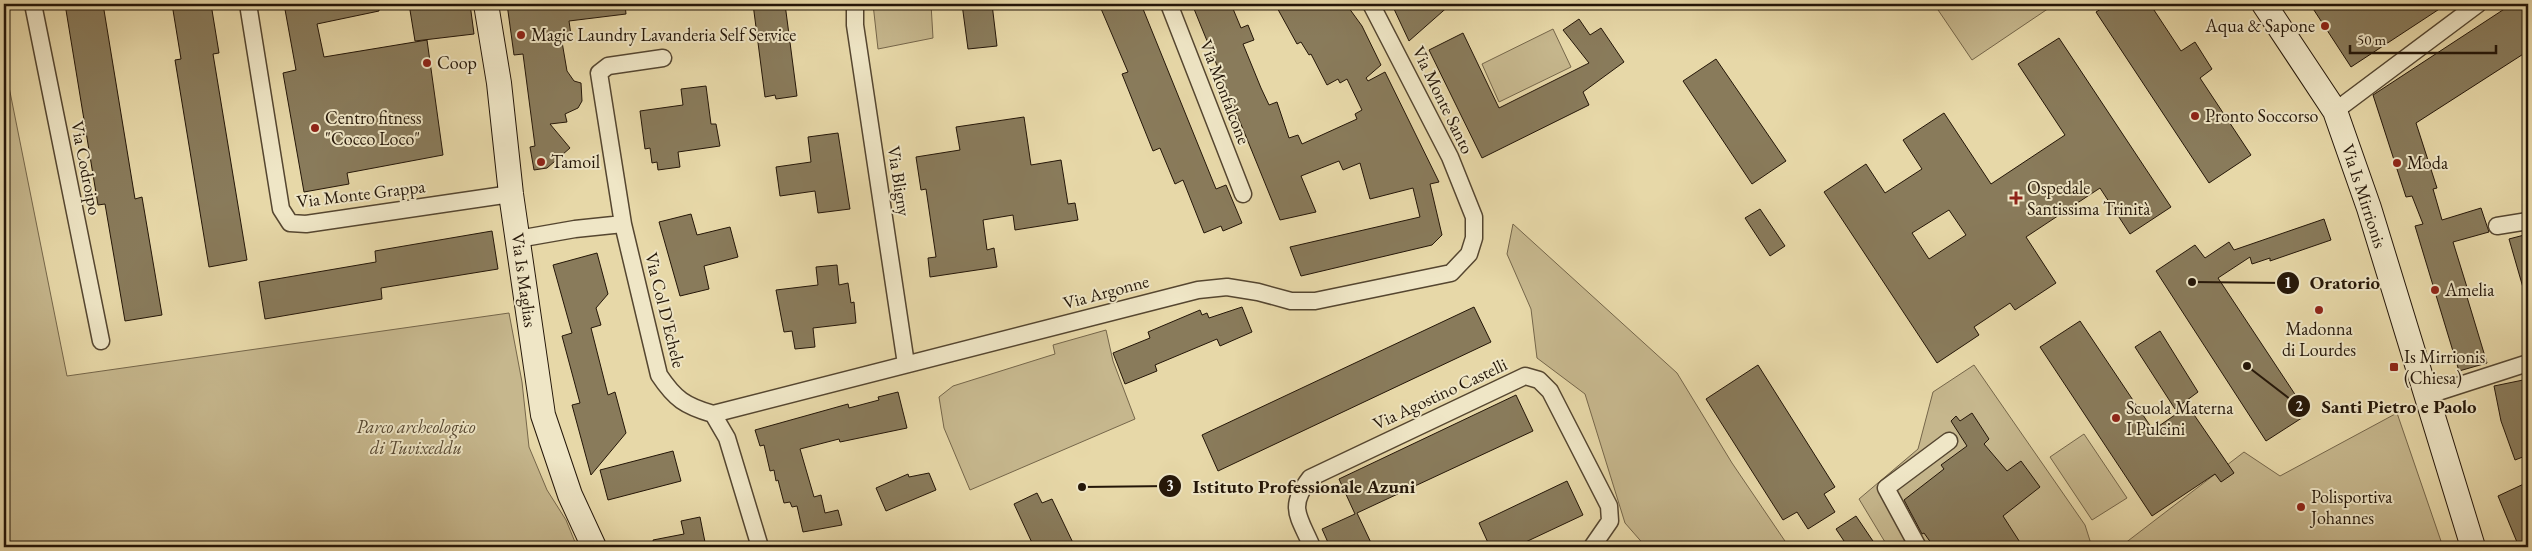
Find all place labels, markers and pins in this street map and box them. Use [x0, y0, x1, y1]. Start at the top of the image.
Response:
place label: Aqua & Sapone [2204, 14, 2315, 37]
marker: Aqua & Sapone [2319, 20, 2331, 32]
place label: Magic Laundry Lavanderia Self Service [531, 23, 796, 46]
marker: Magic Laundry Lavanderia Self Service [515, 29, 527, 41]
place label: Coop [437, 51, 477, 74]
marker: Coop [421, 57, 433, 69]
place label: Pronto Soccorso [2205, 104, 2318, 127]
place label: Centro fitness "Cocco Loco" [325, 106, 422, 150]
marker: Pronto Soccorso [2189, 110, 2201, 122]
marker: Centro fitness "Cocco Loco" [309, 122, 321, 134]
place label: Tamoil [551, 150, 600, 173]
place label: Moda [2407, 151, 2449, 174]
marker: Tamoil [535, 156, 547, 168]
marker: Moda [2391, 157, 2403, 169]
place label: Ospedale Santissima Trinità [2027, 176, 2151, 220]
marker: Ospedale Santissima Trinità [2009, 191, 2023, 205]
callout: Oratorio [2275, 266, 2391, 300]
place label: Amelia [2444, 278, 2495, 301]
marker: Amelia [2429, 284, 2441, 296]
marker: Madonna di Lourdes [2313, 304, 2325, 316]
place label: Madonna di Lourdes [2282, 317, 2356, 361]
place label: Is Mirrionis (Chiesa) [2404, 345, 2485, 389]
marker: Is Mirrionis (Chiesa) [2388, 361, 2400, 373]
callout: Santi Pietro e Paolo [2287, 389, 2487, 423]
place label: Scuola Materna I Pulcini [2126, 396, 2234, 440]
marker: Scuola Materna I Pulcini [2110, 412, 2122, 424]
callout: Istituto Professionale Azuni [1158, 469, 1425, 503]
place label: Polisportiva Johannes [2309, 485, 2393, 529]
marker: Polisportiva Johannes [2295, 501, 2307, 513]

